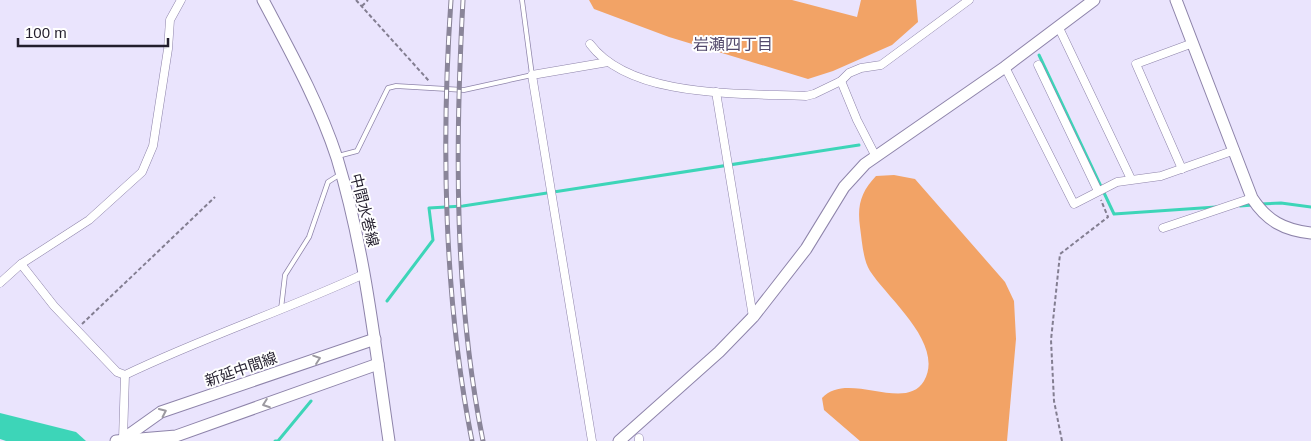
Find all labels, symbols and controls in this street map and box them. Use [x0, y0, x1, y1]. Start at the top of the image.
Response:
scale bar [18, 15, 168, 47]
text: 100 m [25, 24, 67, 41]
district label: 岩瀬四丁目 [693, 36, 773, 53]
street label: 中間水巻線 [348, 172, 382, 248]
street label: 新延中間線 [203, 349, 279, 389]
one-way arrow [312, 355, 320, 365]
one-way arrow [262, 398, 271, 408]
one-way arrow [158, 407, 167, 418]

